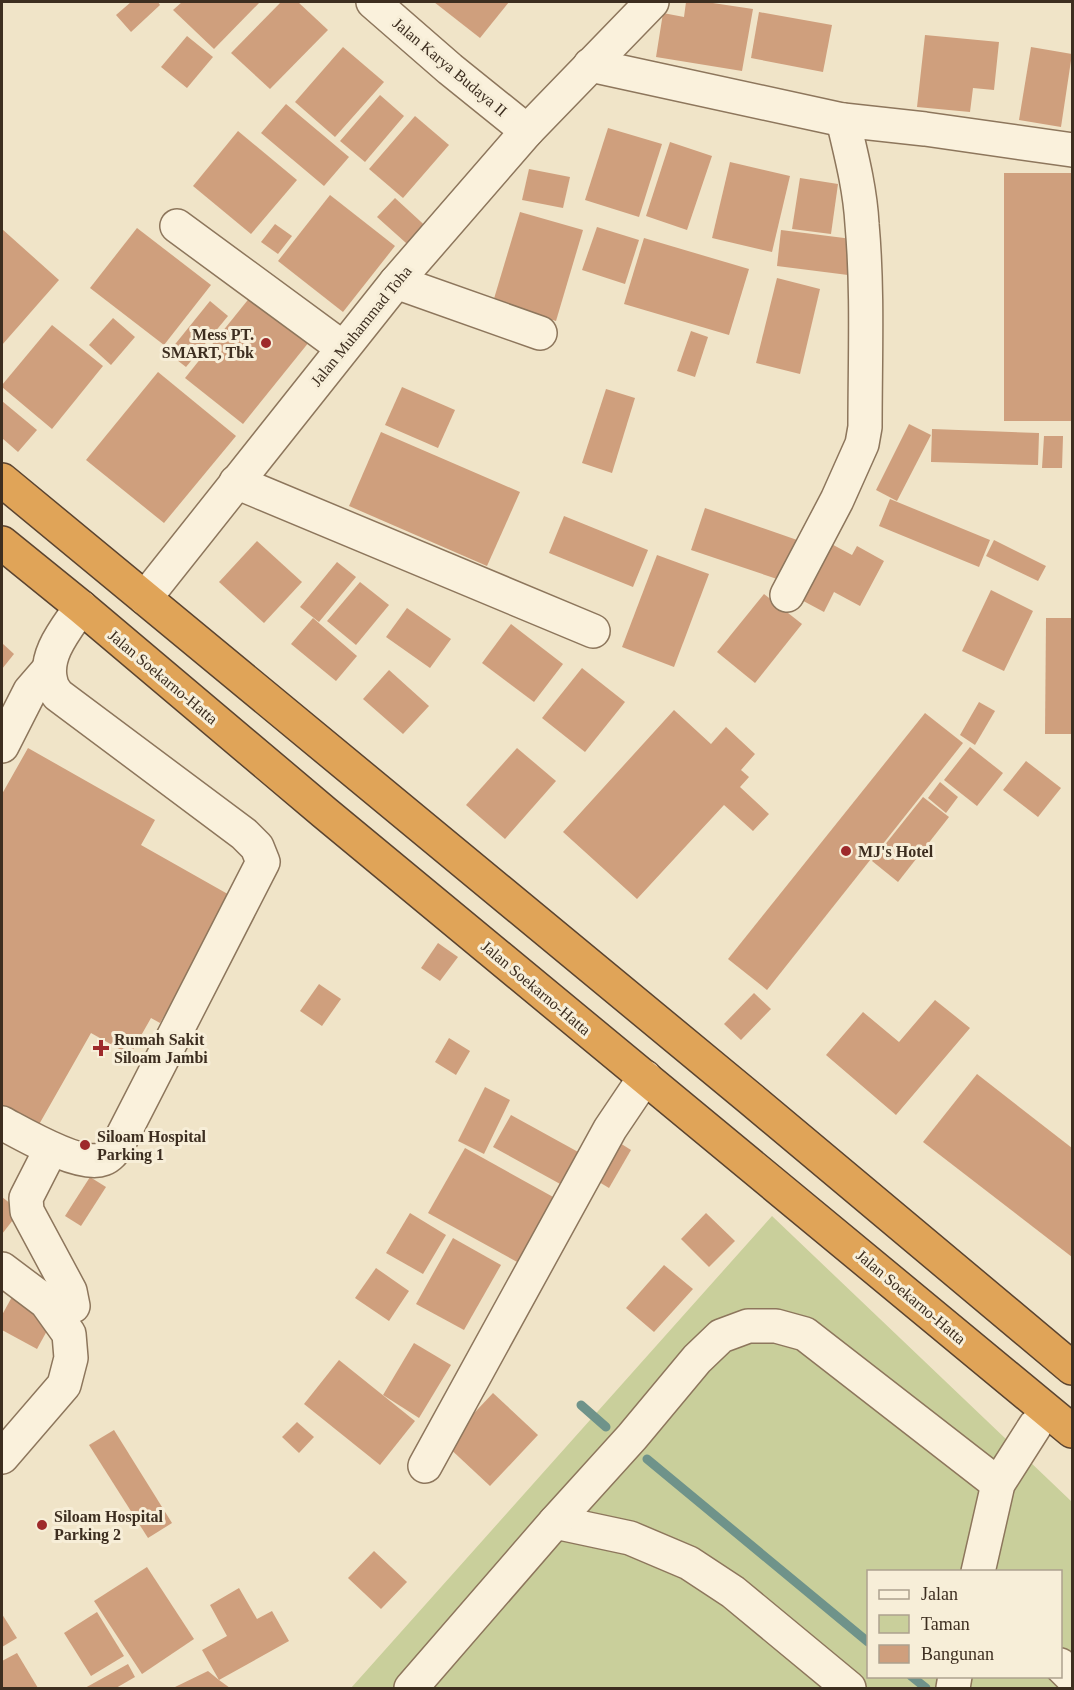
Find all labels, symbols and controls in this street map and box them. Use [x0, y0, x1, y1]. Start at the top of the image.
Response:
street label: Jalan Karya Budaya II [389, 14, 510, 120]
street label: Jalan Muhammad Toha [307, 262, 415, 390]
place label: Mess PT. SMART, Tbk [162, 326, 254, 361]
marker: Mess PT. SMART, Tbk [259, 336, 273, 350]
street label: Jalan Soekarno-Hatta [105, 626, 221, 728]
place label: MJ's Hotel [858, 843, 934, 860]
marker: MJ's Hotel [839, 844, 853, 858]
street label: Jalan Soekarno-Hatta [478, 937, 594, 1039]
place label: Rumah Sakit Siloam Jambi [114, 1031, 208, 1066]
marker: Rumah Sakit Siloam Jambi [92, 1039, 110, 1057]
place label: Siloam Hospital Parking 1 [97, 1128, 206, 1164]
marker: Siloam Hospital Parking 1 [78, 1138, 92, 1152]
street label: Jalan Soekarno-Hatta [853, 1246, 969, 1348]
place label: Siloam Hospital Parking 2 [54, 1508, 163, 1544]
marker: Siloam Hospital Parking 2 [35, 1518, 49, 1532]
legend [867, 1570, 1062, 1678]
text: Jalan [921, 1584, 958, 1604]
text: Taman [921, 1614, 970, 1634]
text: Bangunan [921, 1644, 994, 1664]

